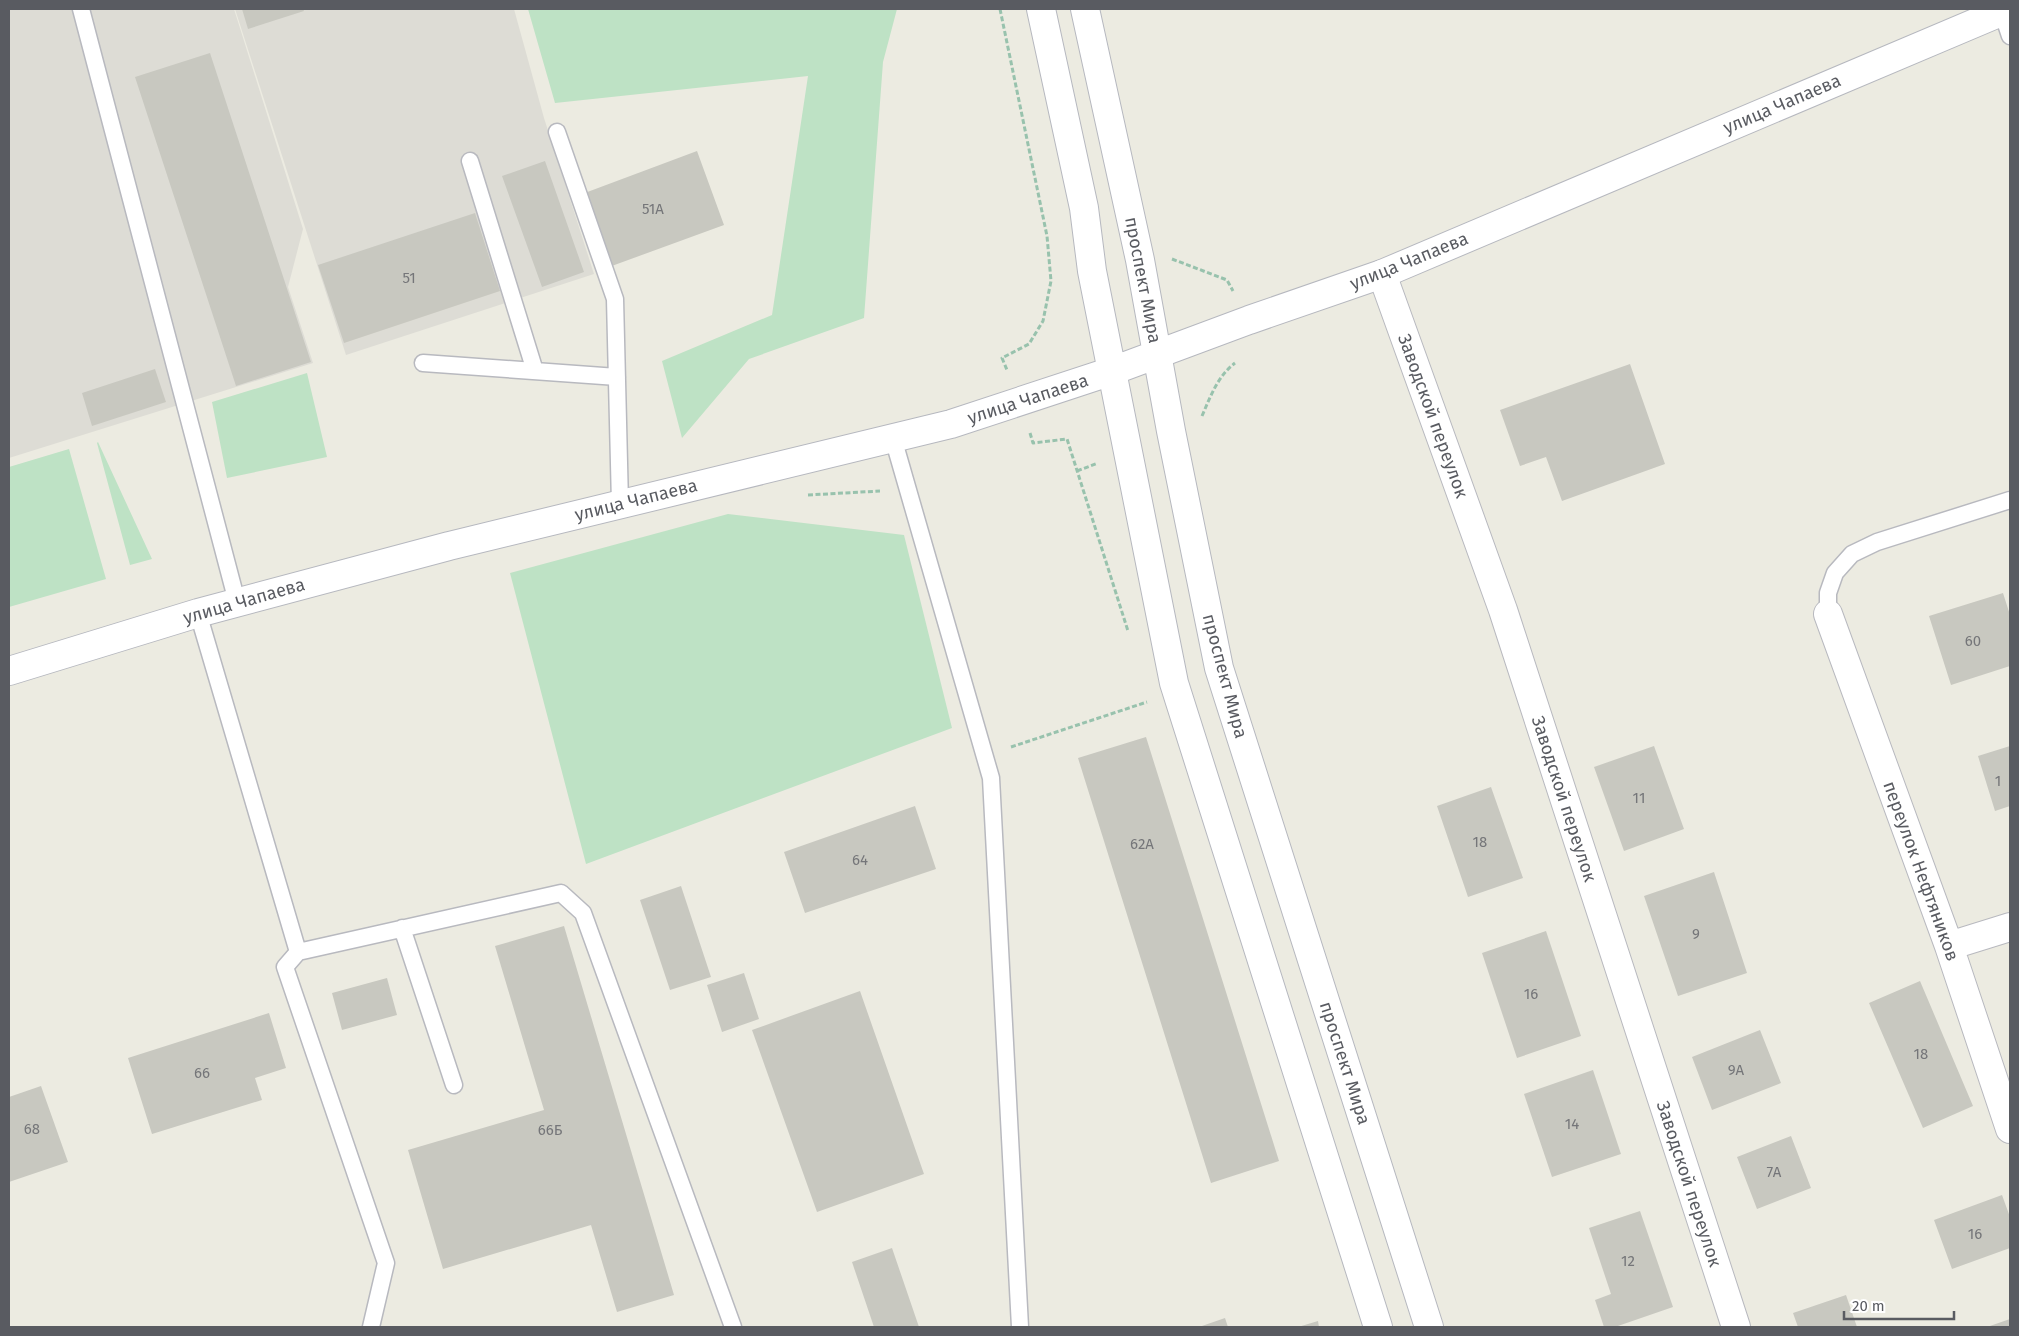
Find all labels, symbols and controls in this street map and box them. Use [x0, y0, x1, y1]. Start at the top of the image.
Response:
street label: улица Чапаева [1720, 69, 1844, 139]
house number: 51А [642, 200, 664, 218]
street label: проспект Мира [1120, 215, 1166, 345]
street label: улица Чапаева [1347, 227, 1471, 295]
house number: 51 [402, 269, 416, 287]
street label: Заводской переулок [1393, 331, 1473, 502]
street label: улица Чапаева [965, 369, 1091, 429]
street label: улица Чапаева [572, 474, 700, 526]
street label: улица Чапаева [181, 573, 307, 629]
street label: проспект Мира [1198, 611, 1252, 741]
house number: 60 [1965, 632, 1981, 650]
street label: Заводской переулок [1527, 713, 1601, 885]
house number: 1 [1995, 772, 2001, 790]
street label: переулок Нефтяников [1878, 778, 1964, 964]
house number: 11 [1633, 789, 1645, 807]
house number: 18 [1473, 833, 1487, 851]
house number: 62А [1130, 835, 1154, 853]
house number: 64 [852, 851, 868, 869]
house number: 9 [1692, 925, 1700, 943]
house number: 16 [1524, 985, 1538, 1003]
street label: проспект Мира [1315, 999, 1375, 1127]
house number: 18 [1914, 1045, 1928, 1063]
house number: 9А [1728, 1061, 1745, 1079]
house number: 66 [194, 1064, 210, 1082]
street label: Заводской переулок [1652, 1098, 1726, 1270]
house number: 14 [1565, 1115, 1579, 1133]
house number: 68 [24, 1120, 40, 1138]
house number: 66Б [538, 1121, 563, 1139]
house number: 7А [1767, 1163, 1782, 1181]
house number: 16 [1968, 1225, 1982, 1243]
house number: 12 [1621, 1252, 1635, 1270]
scale bar [1844, 1288, 1954, 1320]
text: 20 m [1852, 1297, 1885, 1315]

